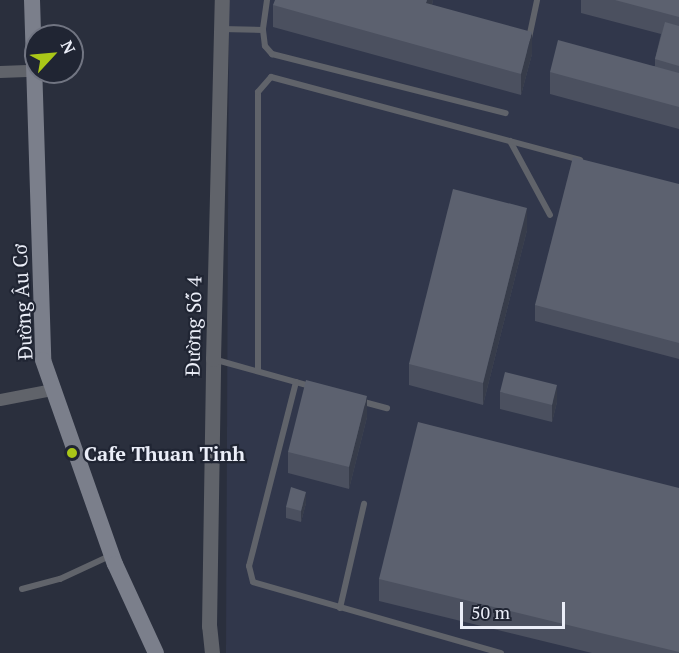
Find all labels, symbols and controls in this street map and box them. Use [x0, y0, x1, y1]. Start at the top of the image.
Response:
north arrow [24, 24, 84, 84]
text: N [56, 37, 81, 57]
street label: Đường Âu Cơ [7, 243, 37, 361]
street label: Đường Số 4 [180, 276, 206, 376]
place label: Cafe Thuan Tinh [84, 441, 245, 465]
marker: Cafe Thuan Tinh [65, 446, 79, 460]
scale bar [463, 590, 568, 628]
text: 50 m [471, 600, 510, 624]

